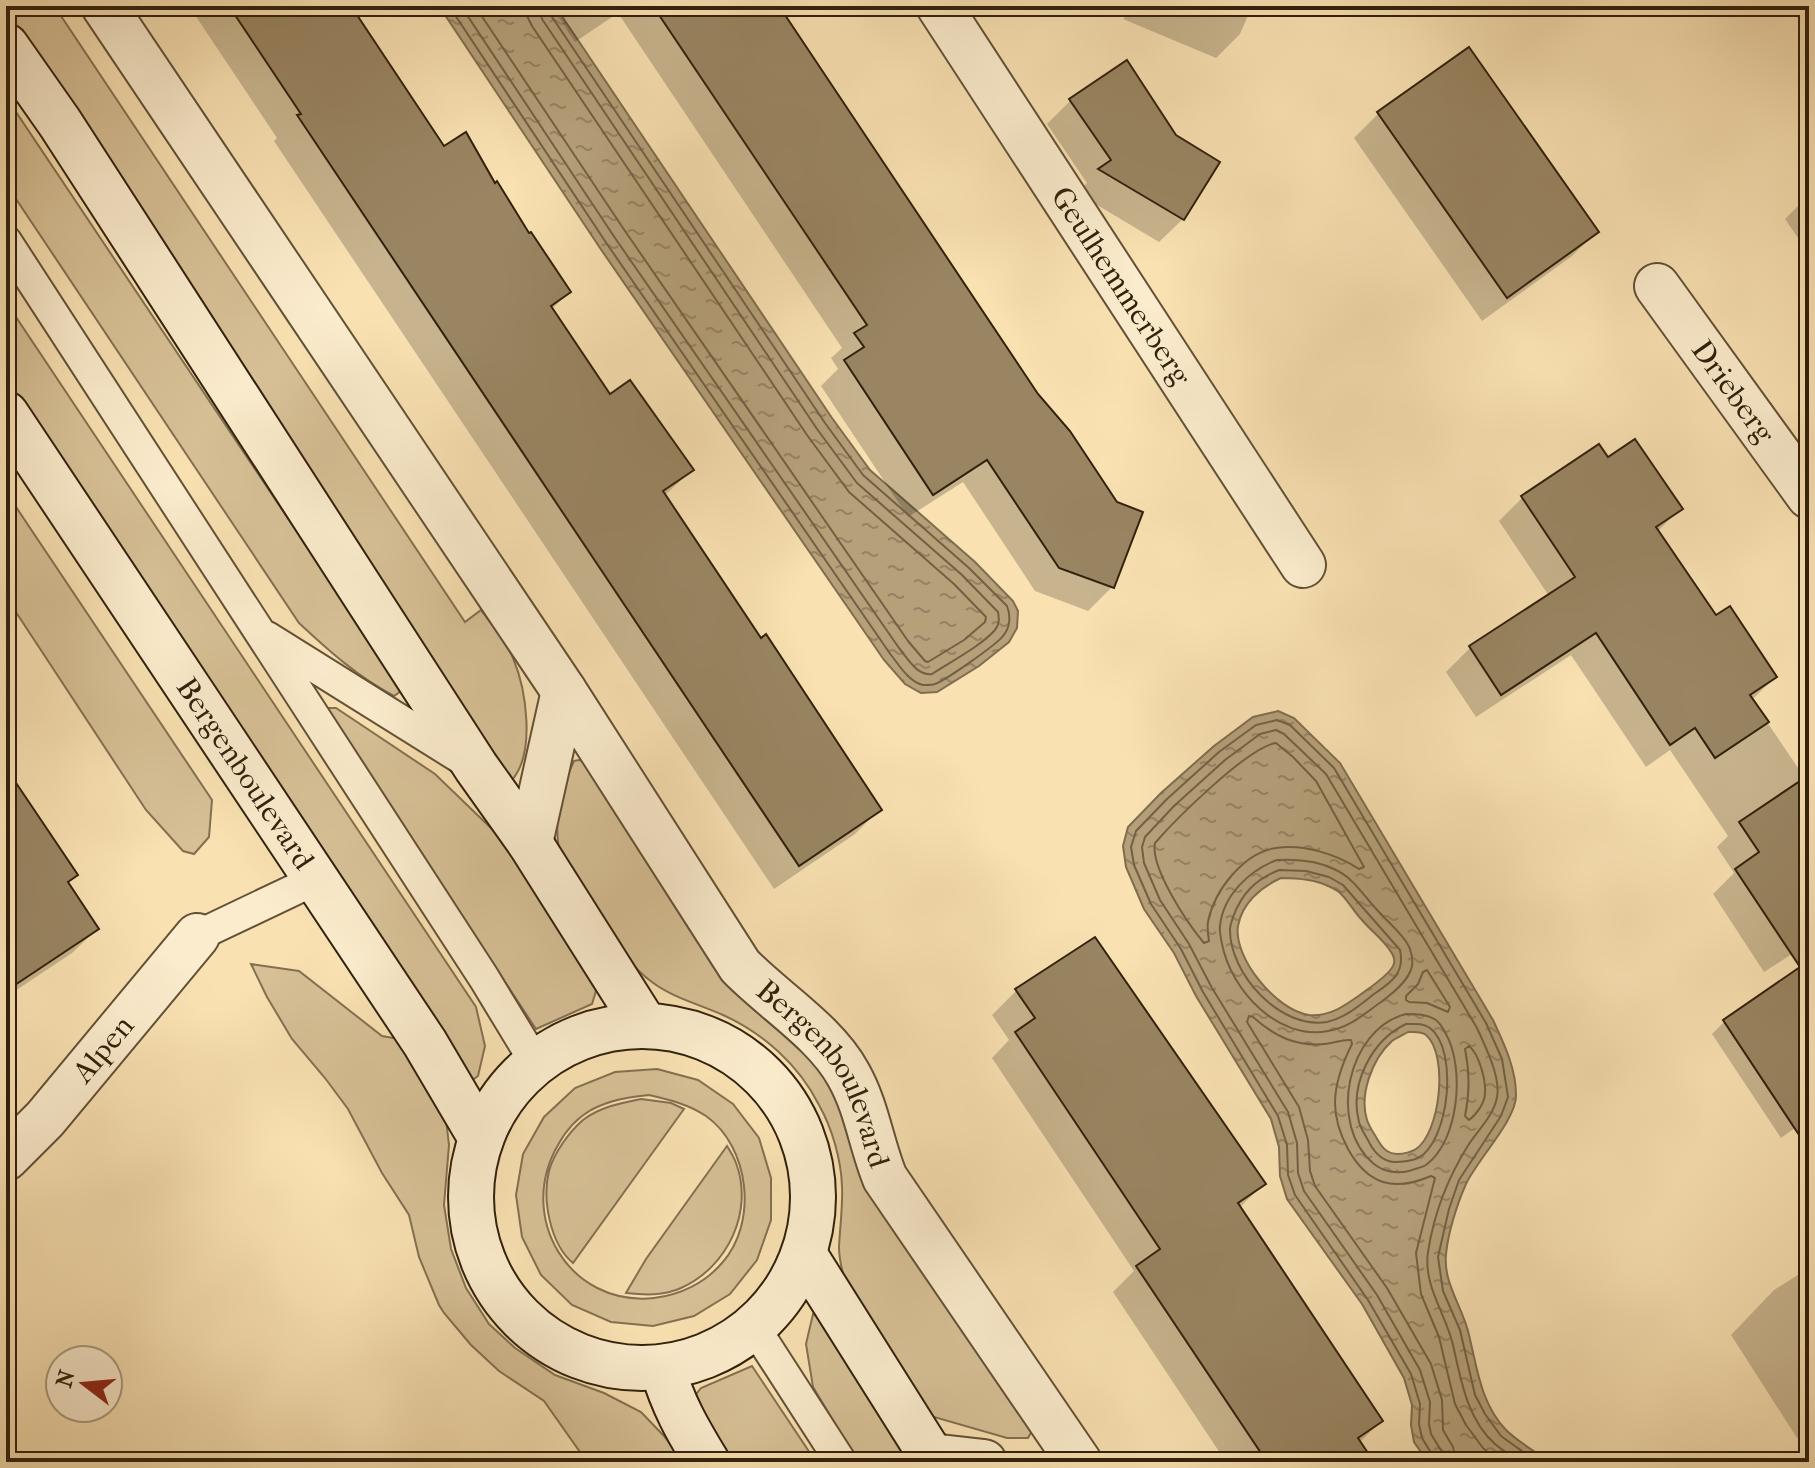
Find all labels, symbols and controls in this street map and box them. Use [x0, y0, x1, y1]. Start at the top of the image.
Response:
street label: Geulhemmerberg [1044, 180, 1199, 393]
street label: Drieberg [1684, 333, 1782, 451]
street label: Bergenboulevard [169, 671, 322, 877]
street label: Bergenboulevard [749, 973, 897, 1173]
street label: Alpen [65, 1008, 142, 1091]
north arrow [44, 1344, 124, 1424]
text: N [51, 1367, 81, 1390]

